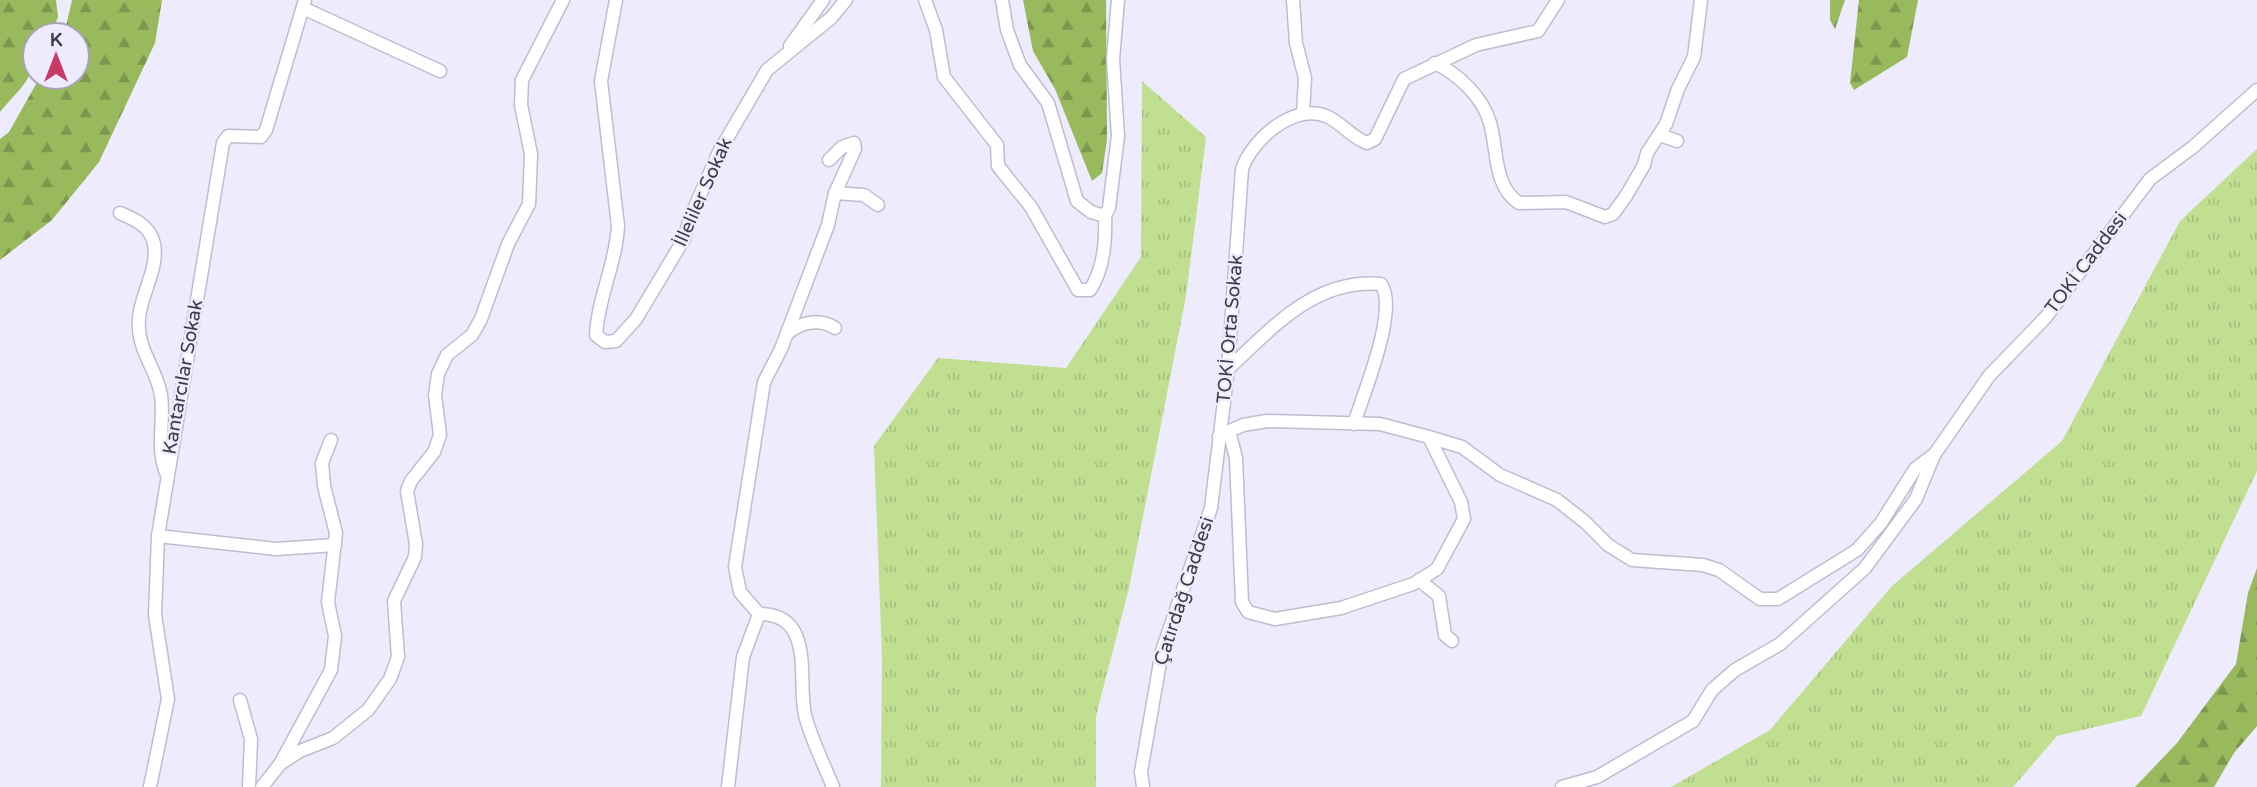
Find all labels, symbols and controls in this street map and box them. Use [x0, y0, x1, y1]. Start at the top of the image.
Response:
north arrow [21, 21, 91, 91]
text: K [50, 29, 63, 51]
street label: İlleliler Sokak [669, 134, 737, 250]
street label: TOKİ Caddesi [2040, 208, 2132, 318]
street label: TOKİ Orta Sokak [1213, 254, 1247, 404]
street label: Kantarcılar Sokak [159, 298, 207, 456]
street label: Çatırdağ Caddesi [1150, 514, 1218, 668]

